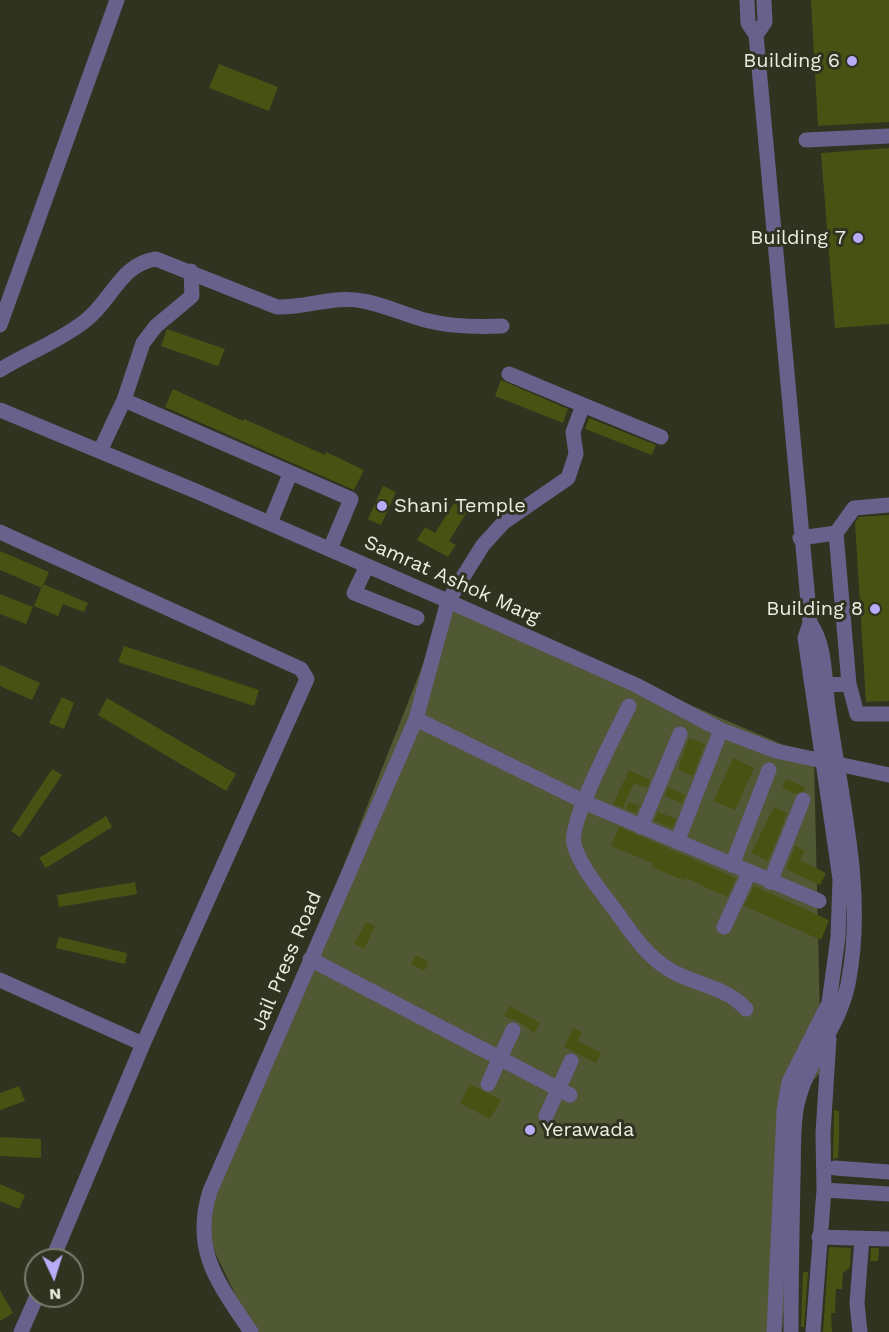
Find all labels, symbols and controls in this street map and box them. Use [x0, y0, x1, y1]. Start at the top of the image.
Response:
place label: Building 6 [743, 49, 840, 73]
marker: Building 6 [845, 54, 859, 68]
place label: Building 7 [750, 226, 846, 250]
marker: Building 7 [851, 231, 865, 245]
place label: Shani Temple [394, 494, 526, 518]
marker: Shani Temple [375, 499, 389, 513]
street label: Samrat Ashok Marg [360, 530, 544, 630]
place label: Building 8 [766, 597, 863, 621]
marker: Building 8 [868, 602, 882, 616]
street label: Jail Press Road [247, 888, 327, 1034]
place label: Yerawada [542, 1118, 634, 1142]
marker: Yerawada [523, 1123, 537, 1137]
north arrow [24, 1248, 84, 1308]
text: N [49, 1285, 62, 1304]

